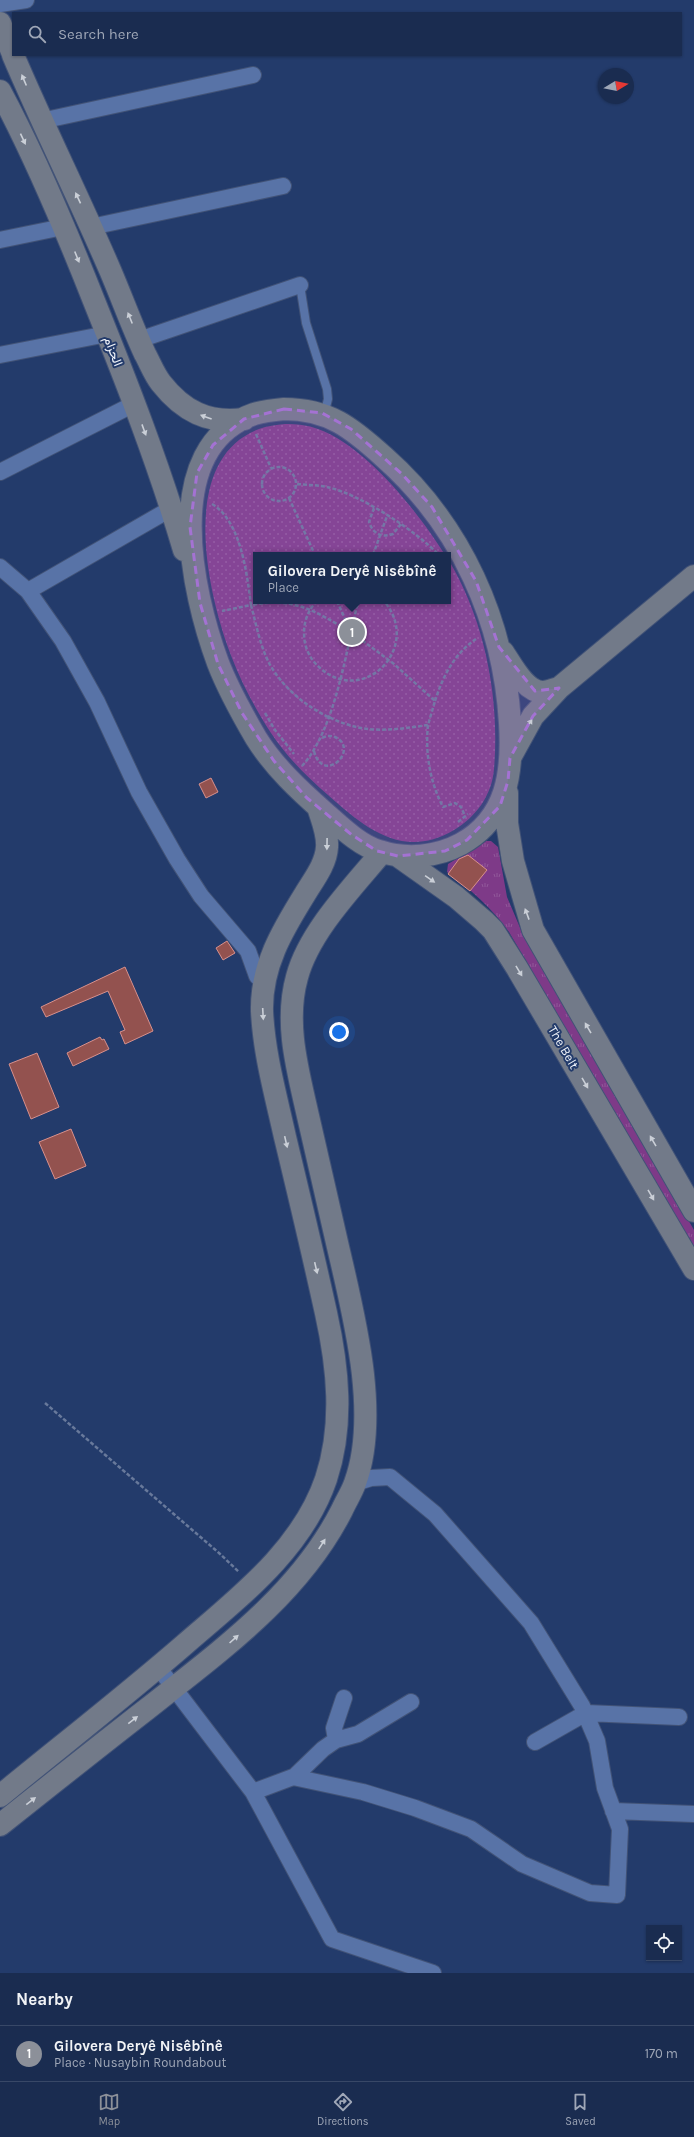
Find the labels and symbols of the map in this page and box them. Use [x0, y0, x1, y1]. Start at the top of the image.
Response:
north arrow [598, 68, 634, 104]
one-way arrow [21, 75, 27, 86]
one-way arrow [20, 133, 26, 144]
one-way arrow [75, 193, 81, 204]
one-way arrow [74, 252, 80, 264]
one-way arrow [126, 311, 132, 323]
street label: الحزام [100, 334, 126, 368]
one-way arrow [199, 414, 211, 420]
one-way arrow [142, 425, 148, 437]
pin: 1 [339, 617, 365, 647]
one-way arrow [525, 718, 533, 729]
one-way arrow [323, 838, 330, 850]
one-way arrow [425, 875, 435, 883]
one-way arrow [524, 908, 530, 920]
one-way arrow [515, 966, 523, 976]
one-way arrow [259, 1008, 266, 1020]
your location [329, 1022, 349, 1042]
one-way arrow [585, 1022, 592, 1034]
street label: The Belt [545, 1023, 582, 1072]
one-way arrow [581, 1077, 588, 1089]
one-way arrow [650, 1135, 657, 1147]
one-way arrow [284, 1136, 290, 1148]
one-way arrow [647, 1189, 654, 1201]
one-way arrow [313, 1262, 319, 1275]
one-way arrow [318, 1538, 326, 1549]
one-way arrow [229, 1634, 239, 1643]
one-way arrow [127, 1716, 138, 1725]
one-way arrow [25, 1796, 36, 1805]

